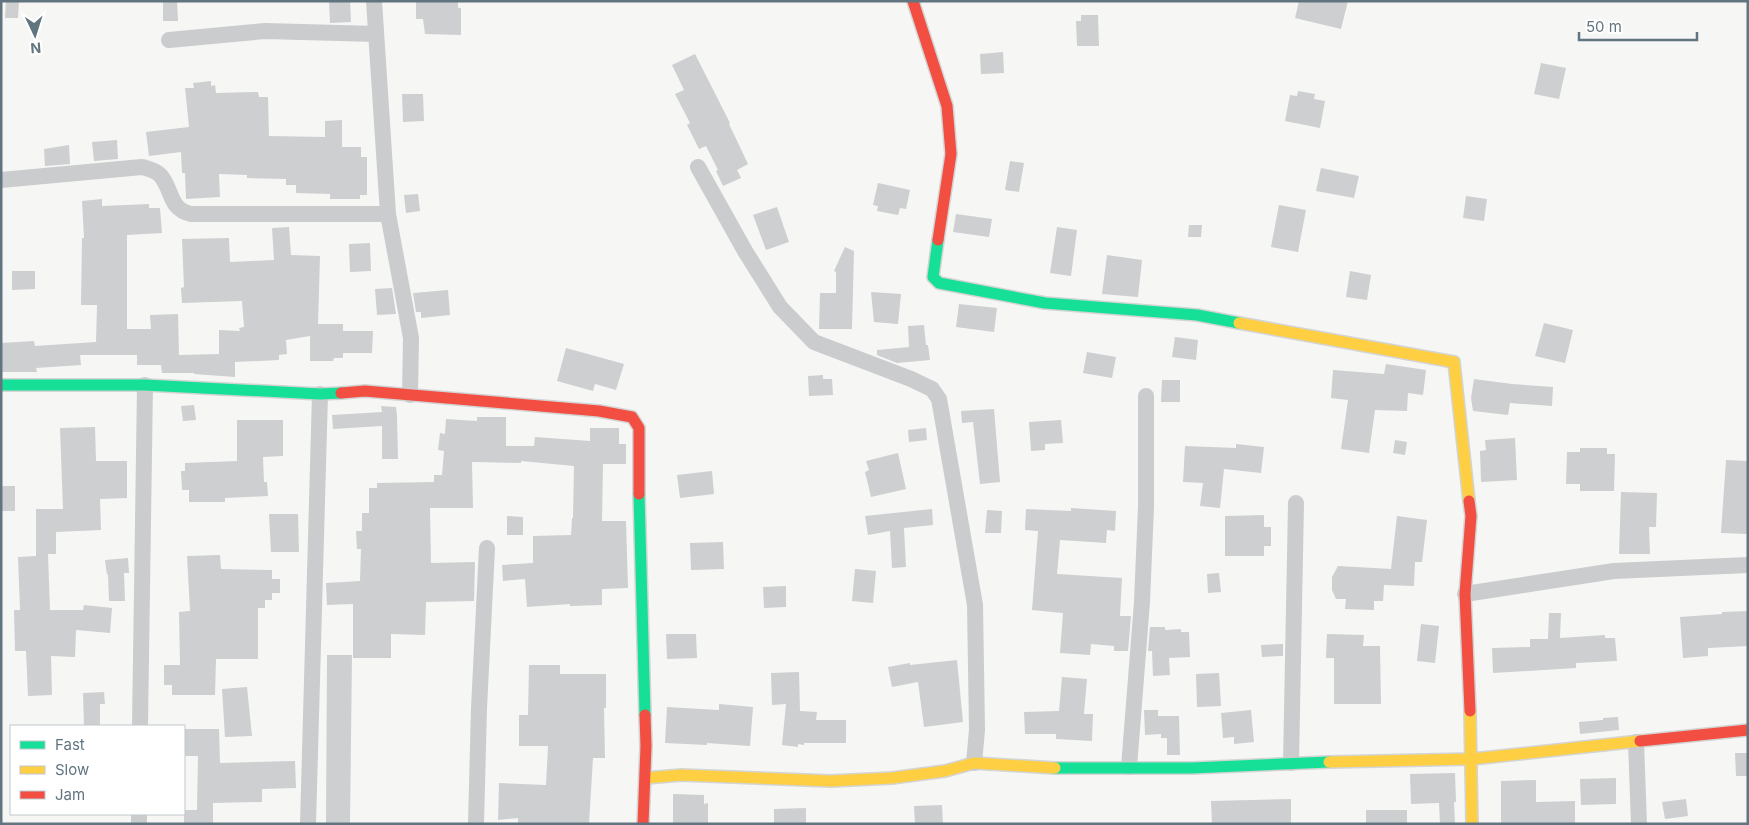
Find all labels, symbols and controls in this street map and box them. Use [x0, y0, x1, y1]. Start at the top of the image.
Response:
north arrow [10, 10, 60, 60]
scale bar [1579, 10, 1696, 42]
text: 50 m [1586, 17, 1622, 36]
text: N [30, 40, 42, 57]
legend [10, 725, 185, 815]
text: Fast [55, 735, 85, 754]
text: Slow [55, 760, 89, 779]
text: Jam [55, 785, 85, 804]

